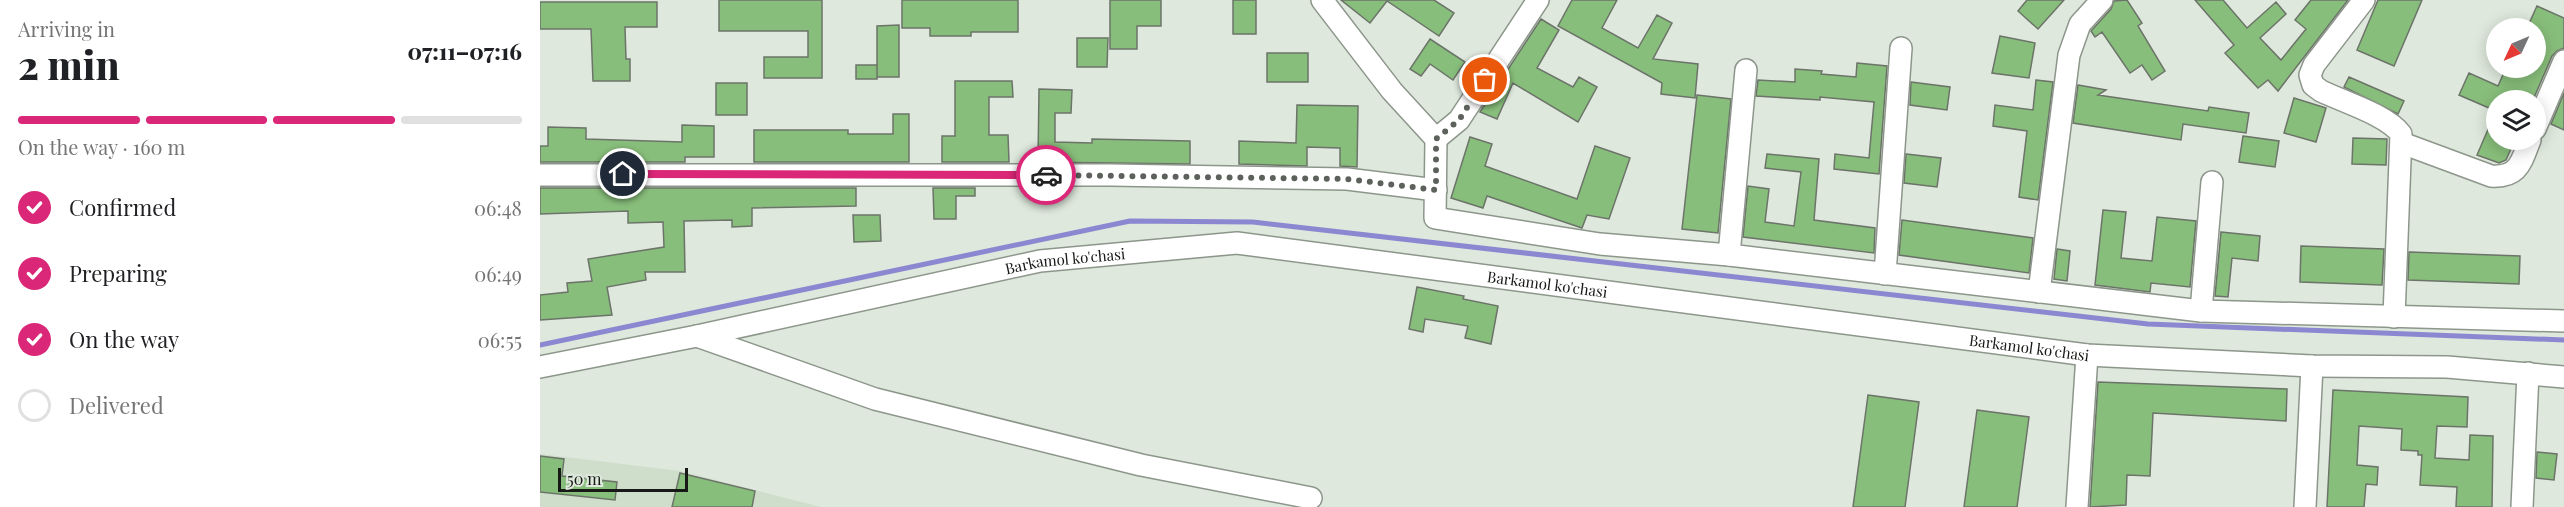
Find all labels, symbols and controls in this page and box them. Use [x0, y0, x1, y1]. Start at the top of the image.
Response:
text: Arriving in [18, 15, 115, 42]
north arrow [2486, 18, 2546, 78]
map controls [2486, 18, 2546, 150]
text: 07:11–07:16 [407, 36, 522, 66]
text: 2 min [18, 38, 120, 90]
pin [1459, 54, 1510, 105]
icon: bag [1468, 63, 1501, 96]
button: layers [2486, 90, 2546, 150]
text: On the way · 160 m [18, 133, 185, 160]
courier [1016, 145, 1076, 205]
pin [597, 148, 648, 199]
icon: home [606, 157, 639, 190]
icon: car [1030, 159, 1063, 192]
icon: check [18, 191, 51, 224]
text: Confirmed [69, 192, 176, 222]
text: 06:48 [474, 194, 522, 221]
street label: Barkamol ko'chasi [1003, 243, 1126, 278]
icon: check [18, 257, 51, 290]
text: Preparing [69, 258, 167, 288]
text: 06:49 [474, 260, 522, 287]
street label: Barkamol ko'chasi [1486, 266, 1609, 302]
icon: check [18, 323, 51, 356]
text: On the way [69, 324, 179, 354]
text: 06:55 [478, 326, 522, 353]
street label: Barkamol ko'chasi [1968, 330, 2091, 365]
text: Delivered [69, 390, 164, 420]
scale bar [558, 465, 688, 492]
text: 50 m [567, 468, 601, 489]

